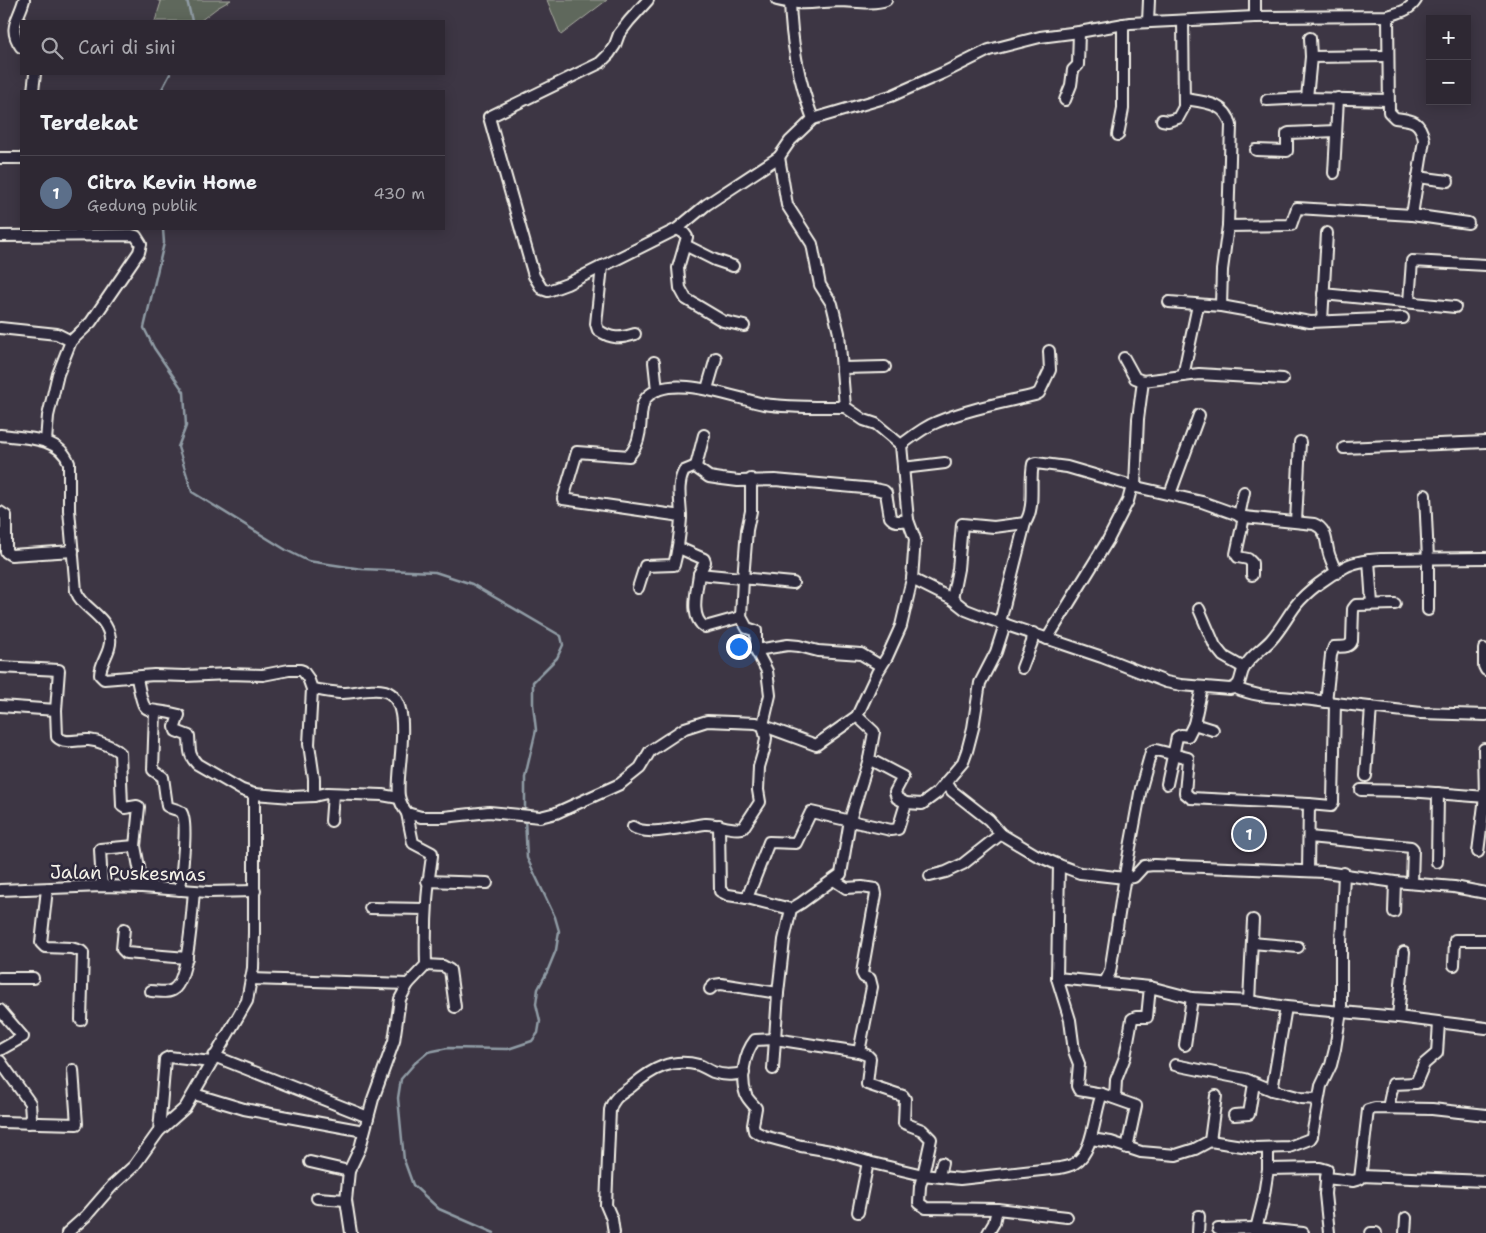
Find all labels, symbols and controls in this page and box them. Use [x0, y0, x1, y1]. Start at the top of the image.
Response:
map controls [1426, 15, 1471, 105]
button: + [1426, 15, 1471, 60]
search box [20, 20, 445, 75]
icon: search [38, 34, 66, 62]
text: Cari di sini [78, 35, 176, 60]
button: − [1426, 60, 1471, 105]
text: Terdekat [40, 109, 138, 137]
text: Citra Kevin Home [87, 170, 257, 195]
text: 1 [52, 183, 60, 204]
text: 430 m [374, 183, 425, 204]
text: Gedung publik [87, 195, 198, 216]
your location [726, 634, 752, 660]
pin: 1 [1233, 815, 1265, 853]
street label: Jalan Puskesmas [50, 859, 206, 887]

